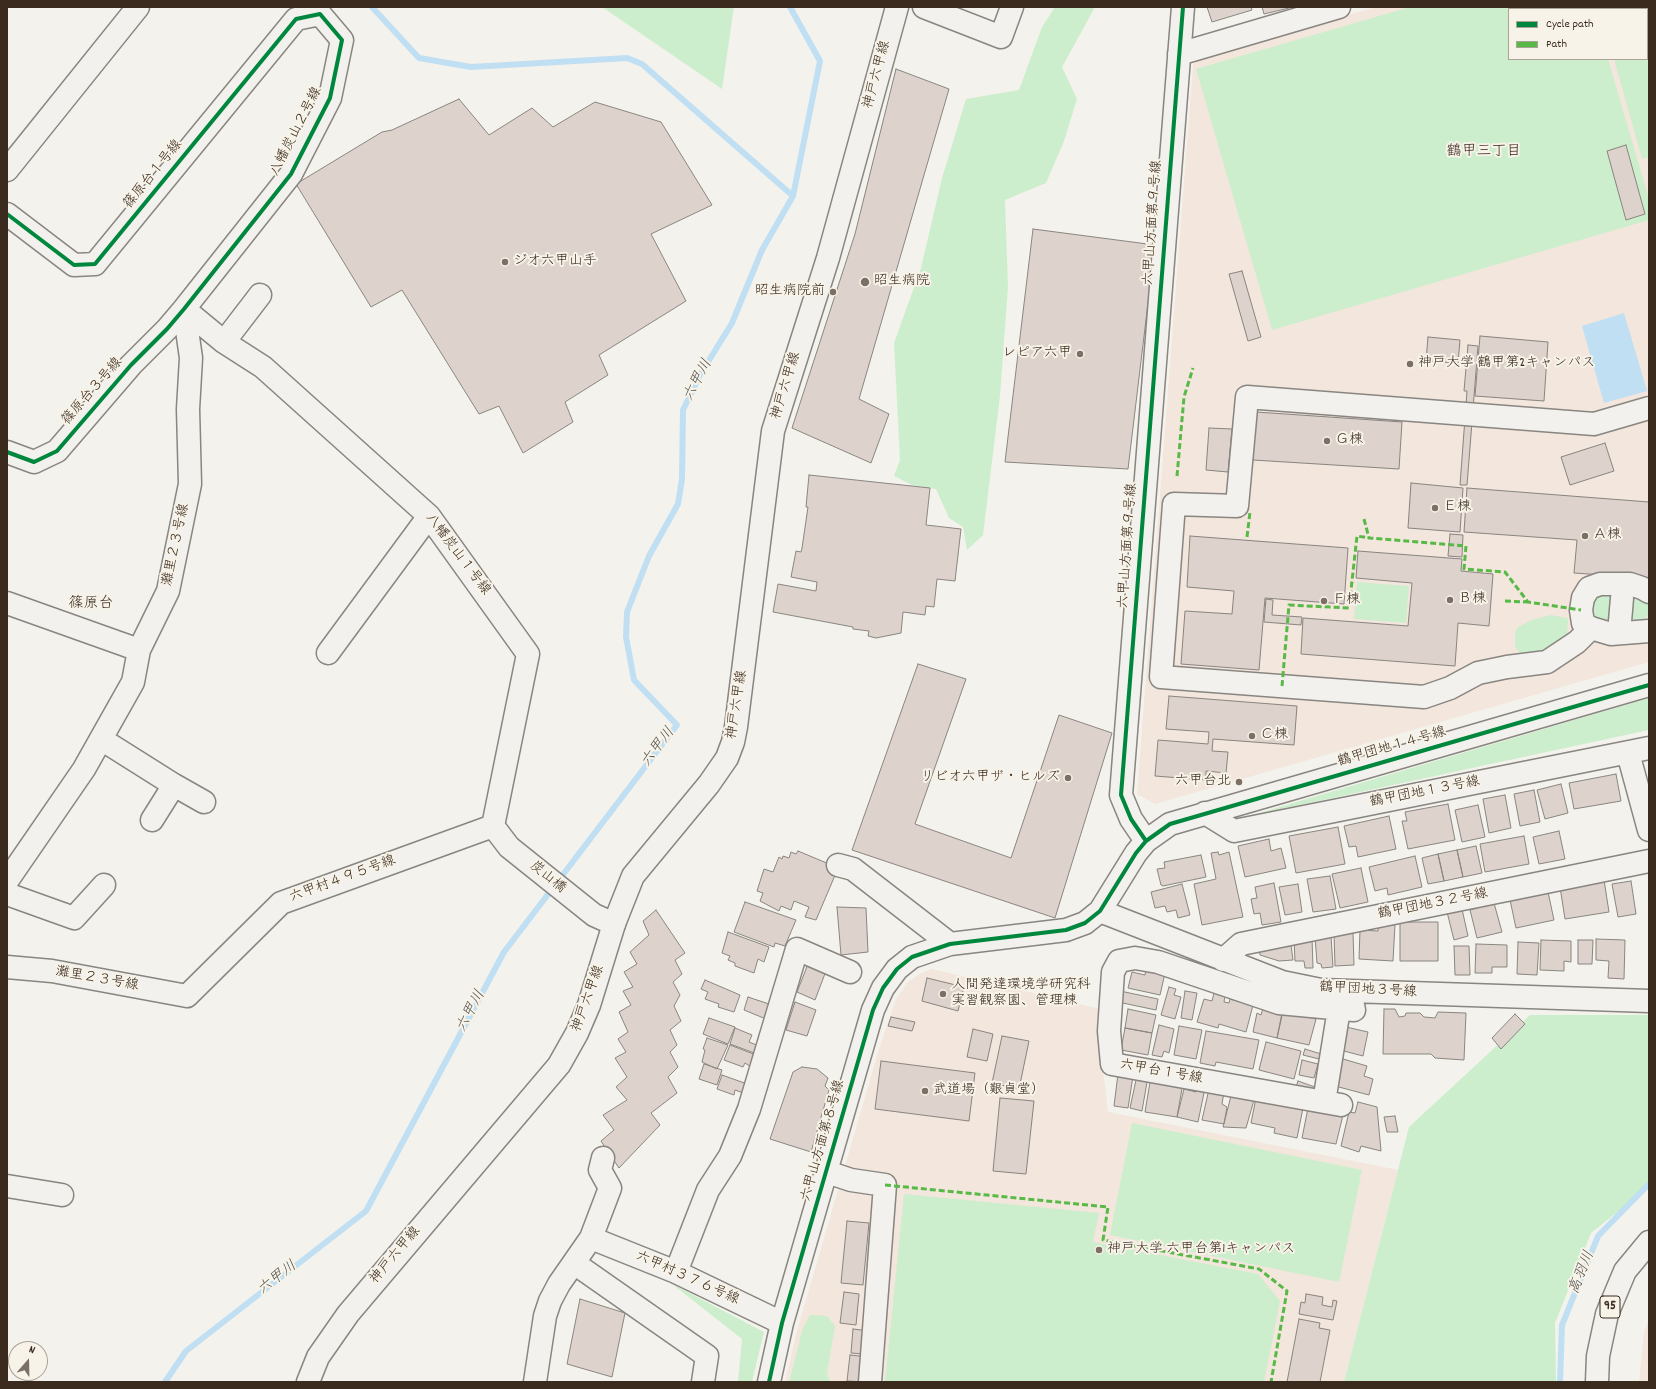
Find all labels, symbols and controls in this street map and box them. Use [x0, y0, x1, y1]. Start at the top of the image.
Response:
legend [1508, 8, 1648, 60]
text: Cycle path [1546, 16, 1594, 33]
text: Path [1546, 36, 1567, 53]
street label: 神戸六甲線 [861, 39, 895, 111]
street label: 八幡炭山２号線 [267, 85, 327, 179]
street label: 篠原台１号線 [121, 137, 187, 213]
district label: 鶴甲三丁目 [1447, 144, 1521, 162]
street label: 六甲山方面第９号線 [1141, 160, 1167, 286]
place label: ジオ六甲山手 [513, 254, 597, 270]
marker: ジオ六甲山手 [500, 257, 510, 267]
place label: 昭生病院 [874, 274, 930, 290]
marker: 昭生病院 [859, 276, 871, 288]
place label: 昭生病院前 [755, 284, 825, 300]
marker: 昭生病院前 [828, 287, 838, 297]
place label: レピア六甲 [1002, 346, 1072, 362]
marker: レピア六甲 [1075, 349, 1085, 359]
street label: 神戸六甲線 [769, 350, 805, 422]
street label: 篠原台３号線 [59, 355, 127, 429]
place label: 神戸大学 鶴甲第2キャンパス [1418, 356, 1595, 372]
water label: 六甲川 [680, 357, 718, 405]
marker: 神戸大学 鶴甲第2キャンパス [1405, 359, 1415, 369]
place label: Ｇ棟 [1335, 433, 1363, 449]
marker: Ｇ棟 [1322, 436, 1332, 446]
street label: 六甲山方面第９号線 [1116, 483, 1142, 609]
place label: Ｅ棟 [1443, 500, 1471, 516]
street label: 灘里２３号線 [160, 502, 194, 588]
marker: Ｅ棟 [1430, 503, 1440, 513]
street label: 八幡炭山１号線 [421, 511, 493, 599]
place label: Ａ棟 [1593, 528, 1621, 544]
marker: Ａ棟 [1580, 531, 1590, 541]
place label: Ｂ棟 [1458, 592, 1486, 608]
place label: Ｆ棟 [1332, 593, 1360, 609]
marker: Ｂ棟 [1445, 595, 1455, 605]
district label: 篠原台 [69, 596, 113, 614]
marker: Ｆ棟 [1319, 596, 1329, 606]
street label: 神戸六甲線 [724, 669, 752, 741]
street label: 鶴甲団地１４号線 [1336, 724, 1448, 772]
water label: 六甲川 [638, 725, 680, 771]
place label: Ｃ棟 [1260, 728, 1288, 744]
marker: Ｃ棟 [1247, 731, 1257, 741]
place label: リビオ六甲ザ・ヒルズ [920, 770, 1060, 786]
marker: リビオ六甲ザ・ヒルズ [1063, 773, 1073, 783]
place label: 六甲台北 [1175, 774, 1231, 790]
street label: 鶴甲団地１３号線 [1368, 774, 1482, 812]
marker: 六甲台北 [1234, 777, 1244, 787]
street label: 六甲村４９５号線 [288, 853, 398, 907]
street label: 炭山橋 [525, 858, 569, 898]
street label: 鶴甲団地３２号線 [1376, 886, 1490, 924]
street label: 神戸六甲線 [569, 963, 609, 1035]
street label: 灘里２３号線 [54, 964, 140, 996]
place label: 人間発達環境学研究科 実習観察園、管理棟 [951, 978, 1091, 1010]
street label: 鶴甲団地３号線 [1319, 980, 1417, 1002]
water label: 六甲川 [453, 988, 491, 1036]
marker: 人間発達環境学研究科 実習観察園、管理棟 [938, 989, 948, 999]
street label: 六甲台１号線 [1118, 1057, 1204, 1089]
street label: 六甲山方面第８号線 [799, 1078, 849, 1204]
place label: 武道場（艱貞堂） [933, 1083, 1045, 1099]
marker: 武道場（艱貞堂） [920, 1086, 930, 1096]
street label: 神戸六甲線 [367, 1224, 425, 1288]
place label: 神戸大学 六甲台第1キャンパス [1107, 1242, 1295, 1258]
marker: 神戸大学 六甲台第1キャンパス [1094, 1245, 1104, 1255]
street label: 六甲村３７６号線 [632, 1249, 742, 1309]
water label: 高羽川 [1566, 1249, 1600, 1297]
water label: 六甲川 [255, 1258, 301, 1300]
road number: 95 [1600, 1296, 1620, 1318]
north arrow [8, 1341, 48, 1381]
text: N [26, 1342, 37, 1359]

